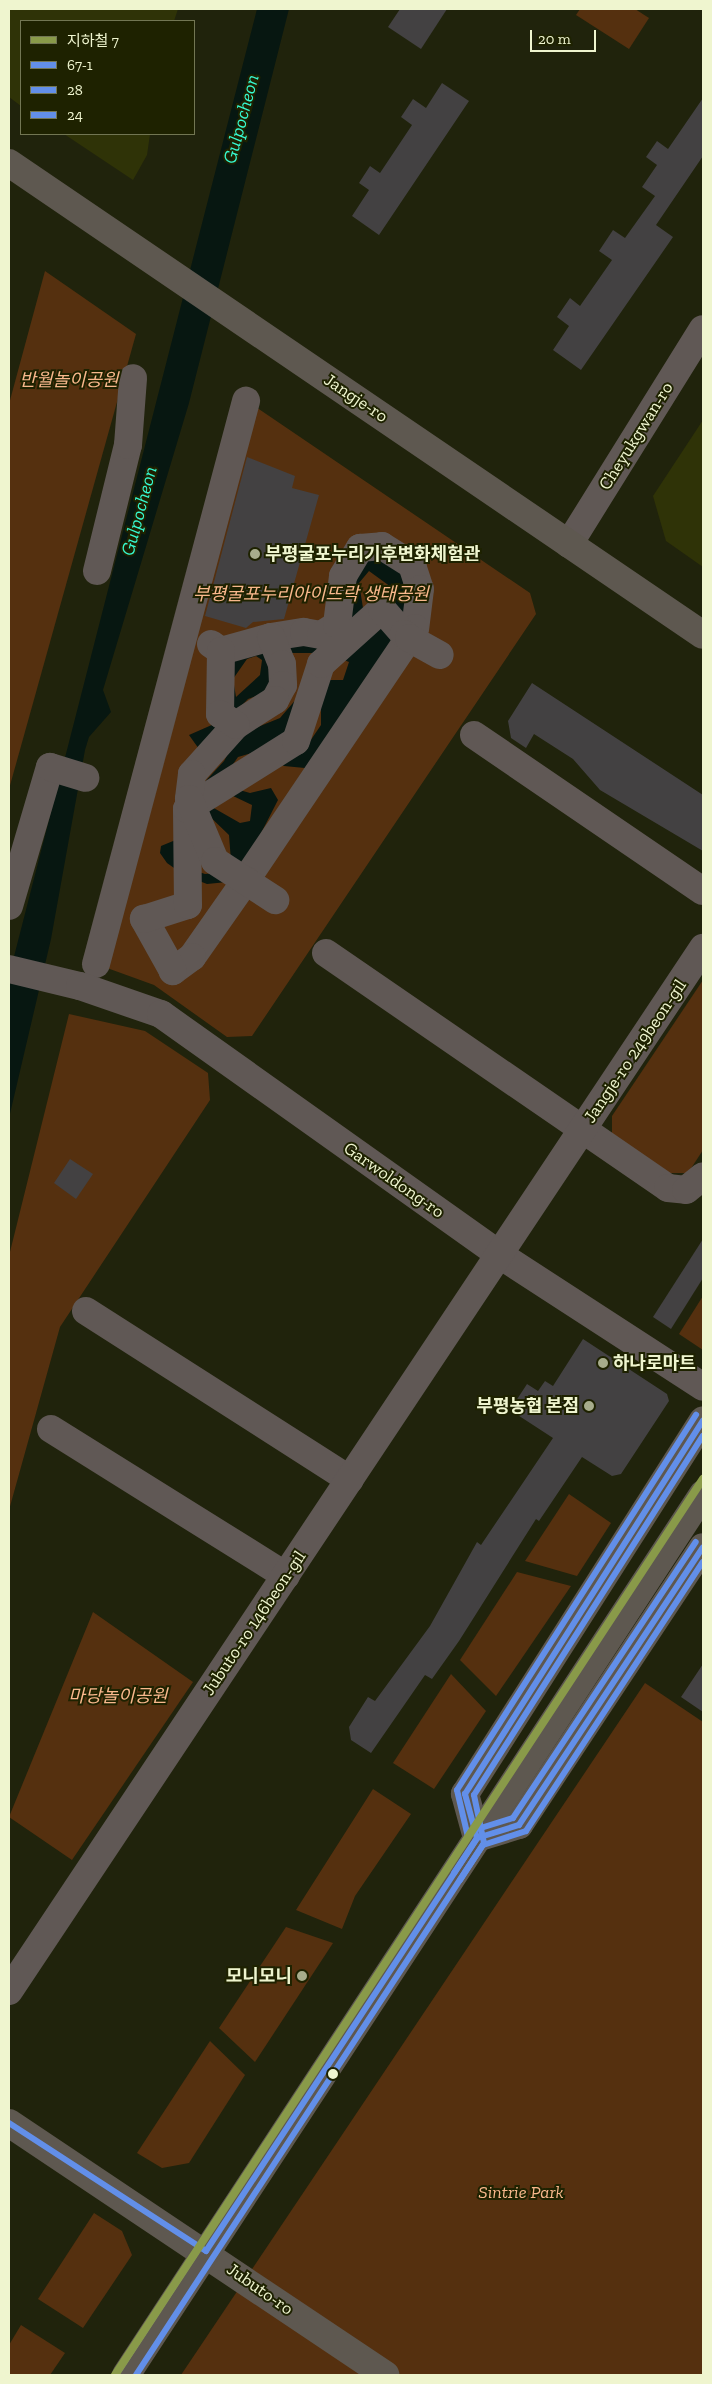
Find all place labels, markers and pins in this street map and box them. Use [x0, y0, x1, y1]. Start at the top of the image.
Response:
place label: 부평굴포누리기후변화체험관 [265, 543, 480, 565]
marker: 부평굴포누리기후변화체험관 [249, 548, 261, 560]
place label: 하나로마트 [613, 1352, 696, 1374]
marker: 하나로마트 [597, 1357, 609, 1369]
place label: 부평농협 본점 [476, 1395, 579, 1417]
marker: 부평농협 본점 [583, 1400, 595, 1412]
place label: 모니모니 [226, 1965, 292, 1987]
marker: 모니모니 [296, 1970, 308, 1982]
unlabelled marker [328, 2069, 338, 2079]

